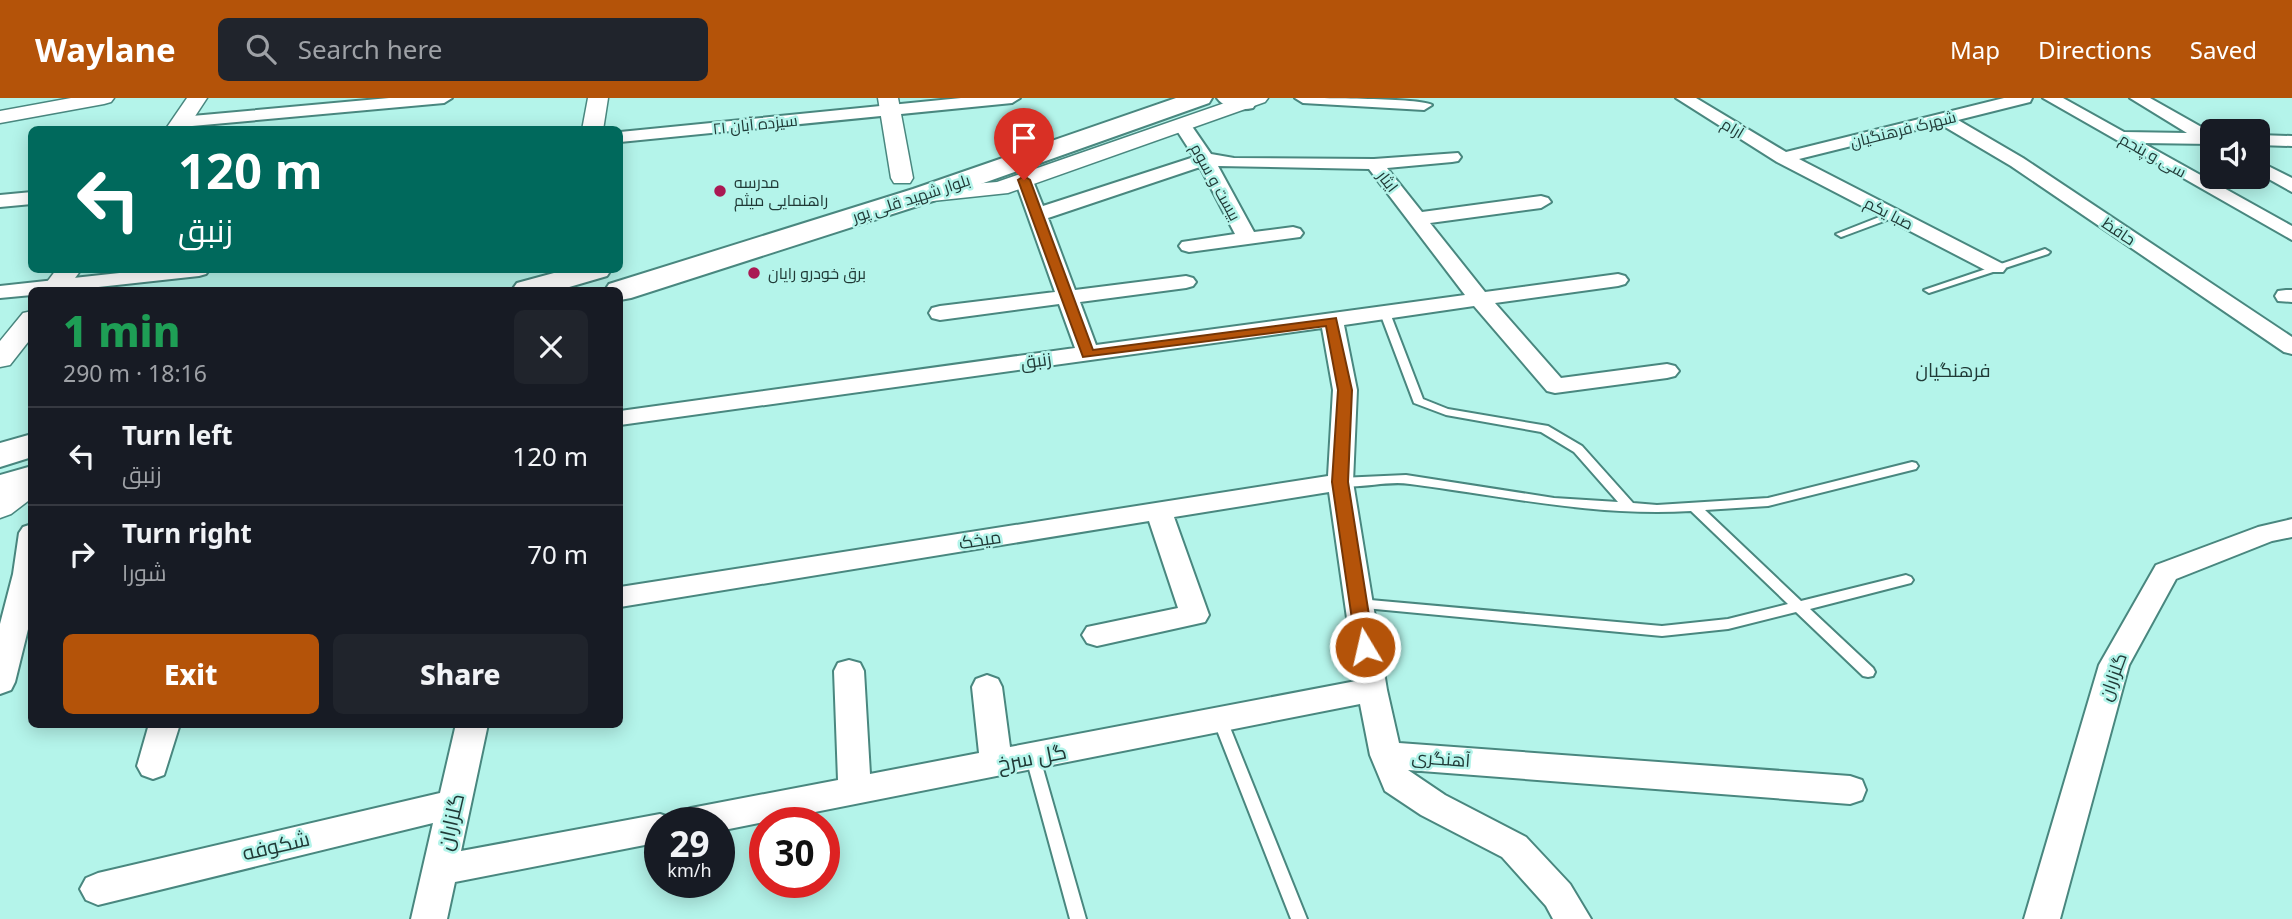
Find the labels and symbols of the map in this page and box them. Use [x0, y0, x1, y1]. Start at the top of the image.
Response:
street label: شهرک فرهنگیان [1848, 105, 1958, 153]
pin [994, 108, 1054, 180]
street label: سیزده آبان ۲۱ [711, 109, 799, 139]
street label: آرام [1717, 113, 1749, 145]
street label: سی و پنجم [2115, 128, 2191, 183]
street label: بیست و سوم [1185, 139, 1246, 225]
street label: ایثار [1372, 165, 1404, 197]
street label: بلوار شهید قلی پور [848, 169, 973, 229]
place label: مدرسه راهنمایی میثم [734, 171, 828, 212]
marker: مدرسه راهنمایی میثم [712, 183, 728, 199]
street label: صبا یکم [1860, 191, 1917, 236]
street label: حافظ [2098, 212, 2140, 250]
place label: برق خودرو رایان [768, 262, 866, 284]
marker: برق خودرو رایان [746, 265, 762, 281]
street label: زنبق [1019, 346, 1053, 375]
district label: فرهنگیان [1915, 357, 1991, 383]
street label: میخک [957, 524, 1003, 554]
position arrow [1328, 610, 1402, 684]
street label: گلزاران [2092, 649, 2132, 704]
street label: گل سرخ [995, 737, 1069, 778]
street label: آهنگری [1411, 744, 1471, 772]
street label: گلزاران [430, 790, 470, 853]
speed limit sign: 30 [749, 807, 840, 898]
street label: شکوفه [239, 824, 312, 866]

